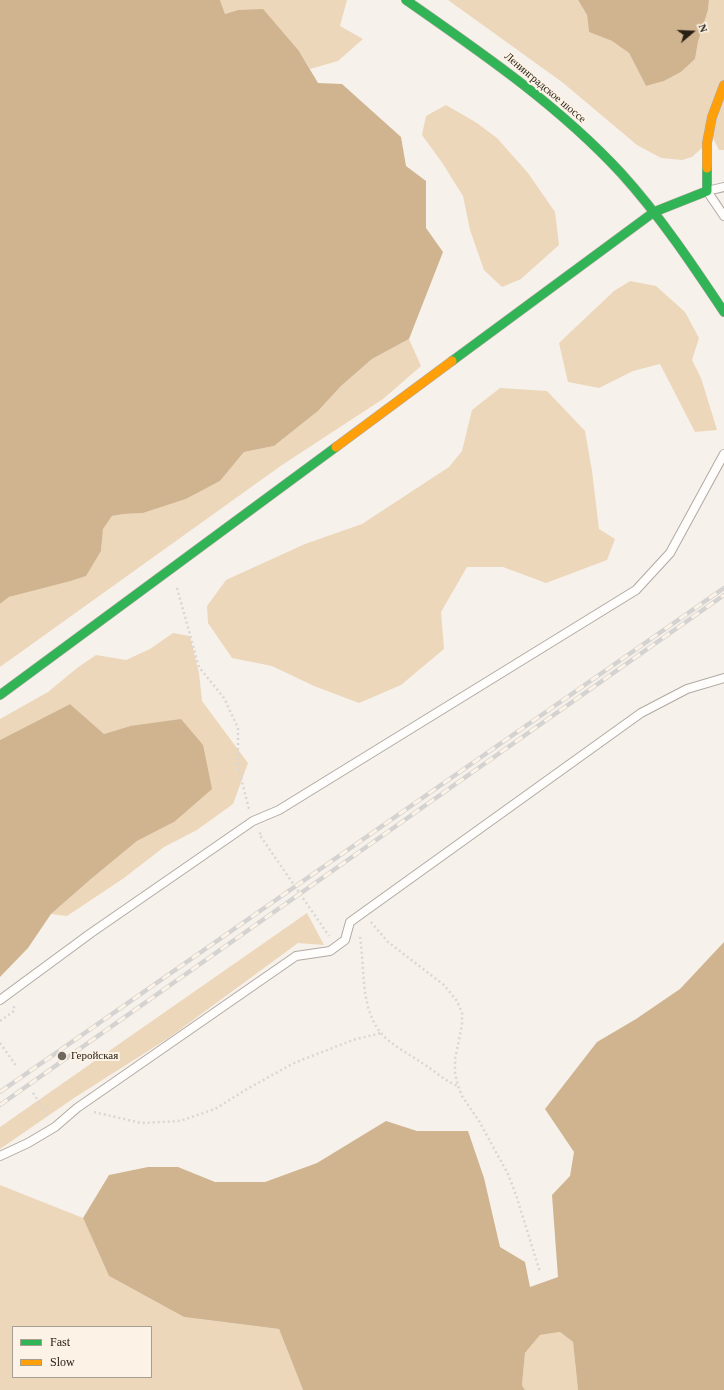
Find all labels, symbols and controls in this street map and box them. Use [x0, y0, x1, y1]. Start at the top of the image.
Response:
north arrow [672, 12, 712, 52]
text: N [696, 22, 710, 34]
street label: Ленинградское шоссе [502, 50, 588, 126]
place label: Геройская [71, 1049, 118, 1063]
marker: Геройская [56, 1050, 68, 1062]
legend [12, 1326, 152, 1378]
text: Fast [50, 1335, 70, 1349]
text: Slow [50, 1355, 75, 1369]

